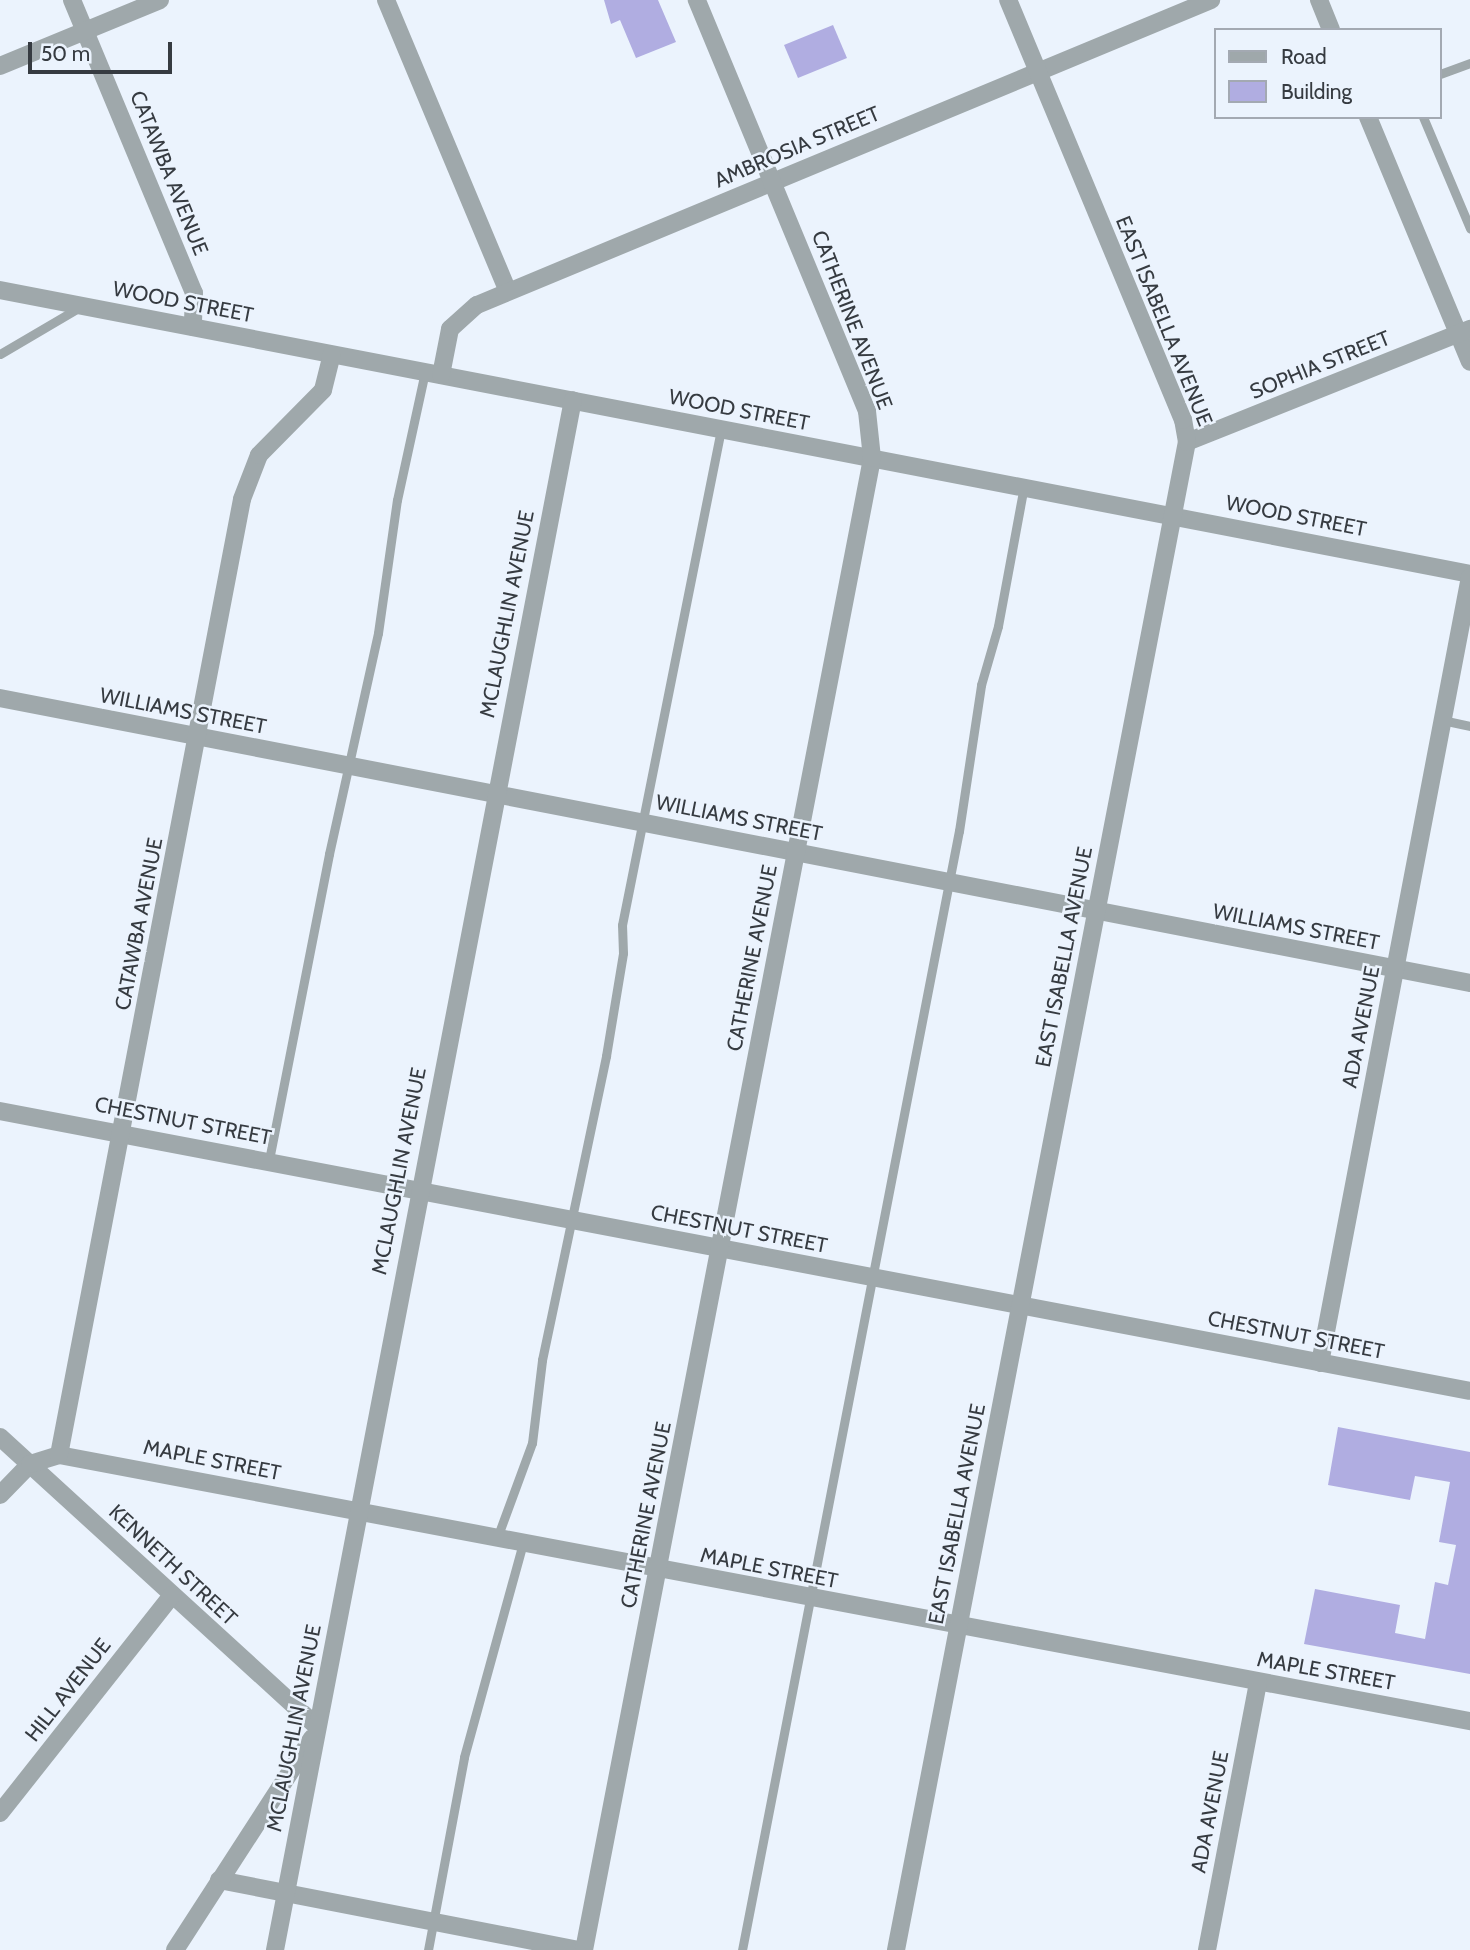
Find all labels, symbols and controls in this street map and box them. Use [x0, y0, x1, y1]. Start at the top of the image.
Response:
scale bar [32, 28, 175, 72]
legend [1214, 28, 1442, 119]
text: 50 m [41, 41, 90, 66]
text: Road [1281, 44, 1327, 69]
text: Building [1281, 79, 1352, 104]
street label: CATAWBA AVENUE [125, 87, 213, 259]
street label: AMBROSIA STREET [711, 101, 883, 193]
street label: EAST ISABELLA AVENUE [1110, 212, 1218, 430]
street label: CATHERINE AVENUE [806, 227, 898, 413]
street label: WOOD STREET [111, 276, 255, 328]
street label: SOPHIA STREET [1246, 325, 1394, 405]
street label: WOOD STREET [667, 384, 811, 436]
street label: WOOD STREET [1224, 490, 1368, 542]
street label: MCLAUGHLIN AVENUE [475, 508, 539, 720]
street label: WILLIAMS STREET [98, 682, 268, 740]
street label: WILLIAMS STREET [654, 789, 824, 847]
street label: CATAWBA AVENUE [110, 836, 168, 1012]
street label: EAST ISABELLA AVENUE [1030, 845, 1098, 1069]
street label: CATHERINE AVENUE [722, 863, 782, 1053]
street label: WILLIAMS STREET [1211, 898, 1381, 956]
street label: ADA AVENUE [1337, 964, 1385, 1090]
street label: MCLAUGHLIN AVENUE [367, 1065, 431, 1277]
street label: CHESTNUT STREET [93, 1092, 273, 1150]
street label: CHESTNUT STREET [649, 1200, 829, 1258]
street label: CHESTNUT STREET [1206, 1306, 1386, 1364]
street label: EAST ISABELLA AVENUE [923, 1402, 991, 1626]
street label: CATHERINE AVENUE [616, 1420, 676, 1610]
street label: MAPLE STREET [141, 1434, 283, 1486]
street label: KENNETH STREET [104, 1499, 242, 1631]
street label: MAPLE STREET [698, 1542, 840, 1594]
street label: MCLAUGHLIN AVENUE [262, 1622, 326, 1834]
street label: HILL AVENUE [20, 1633, 116, 1747]
street label: MAPLE STREET [1255, 1646, 1397, 1696]
street label: ADA AVENUE [1186, 1749, 1234, 1875]

